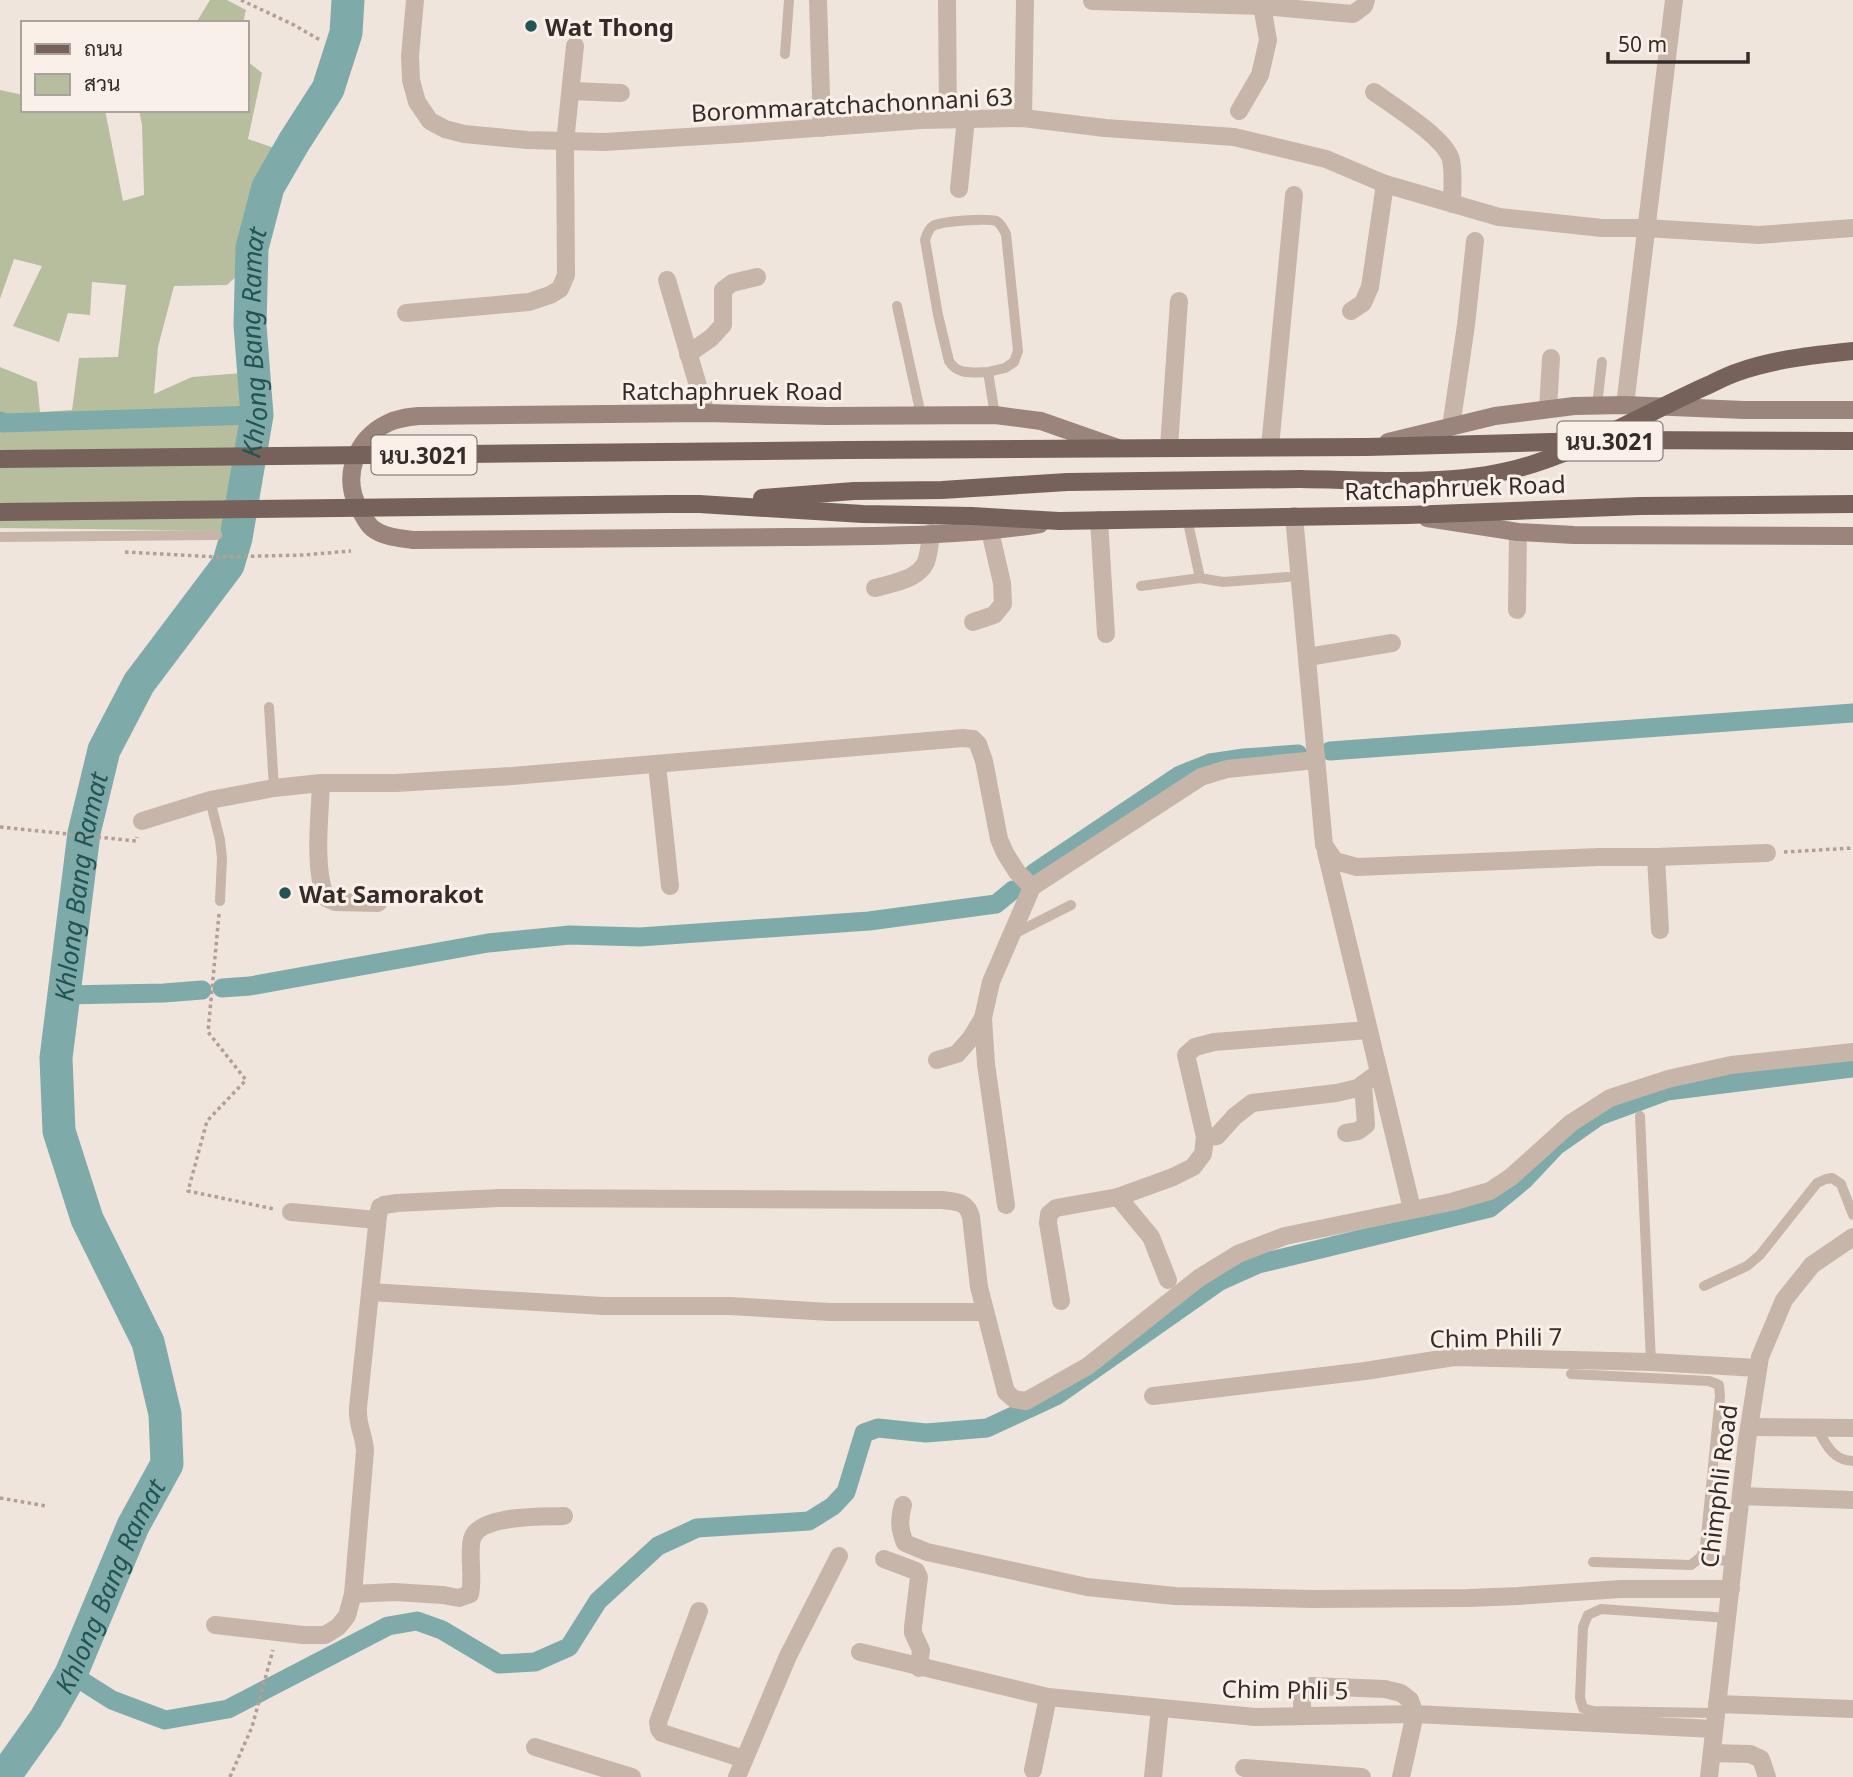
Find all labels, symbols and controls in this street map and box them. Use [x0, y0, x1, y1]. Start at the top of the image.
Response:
place label: Wat Thong [545, 10, 674, 43]
marker: Wat Thong [523, 18, 539, 34]
legend [21, 21, 248, 112]
scale bar [1608, 21, 1748, 65]
text: 50 m [1618, 30, 1667, 58]
text: ถนน [84, 34, 123, 62]
text: สวน [84, 69, 120, 97]
street label: Borommaratchachonnani 63 [690, 79, 1014, 129]
water label: Khlong Bang Ramat [232, 222, 275, 460]
street label: Ratchaphruek Road [621, 374, 843, 407]
road number: นบ.3021 [1558, 422, 1662, 461]
road number: นบ.3021 [372, 436, 476, 475]
street label: Ratchaphruek Road [1344, 467, 1566, 507]
water label: Khlong Bang Ramat [45, 767, 116, 1003]
place label: Wat Samorakot [299, 877, 484, 910]
marker: Wat Samorakot [277, 885, 293, 901]
street label: Chim Phili 7 [1429, 1319, 1563, 1355]
street label: Chimphli Road [1692, 1402, 1744, 1570]
water label: Khlong Bang Ramat [46, 1471, 174, 1700]
street label: Chim Phli 5 [1221, 1671, 1349, 1707]

